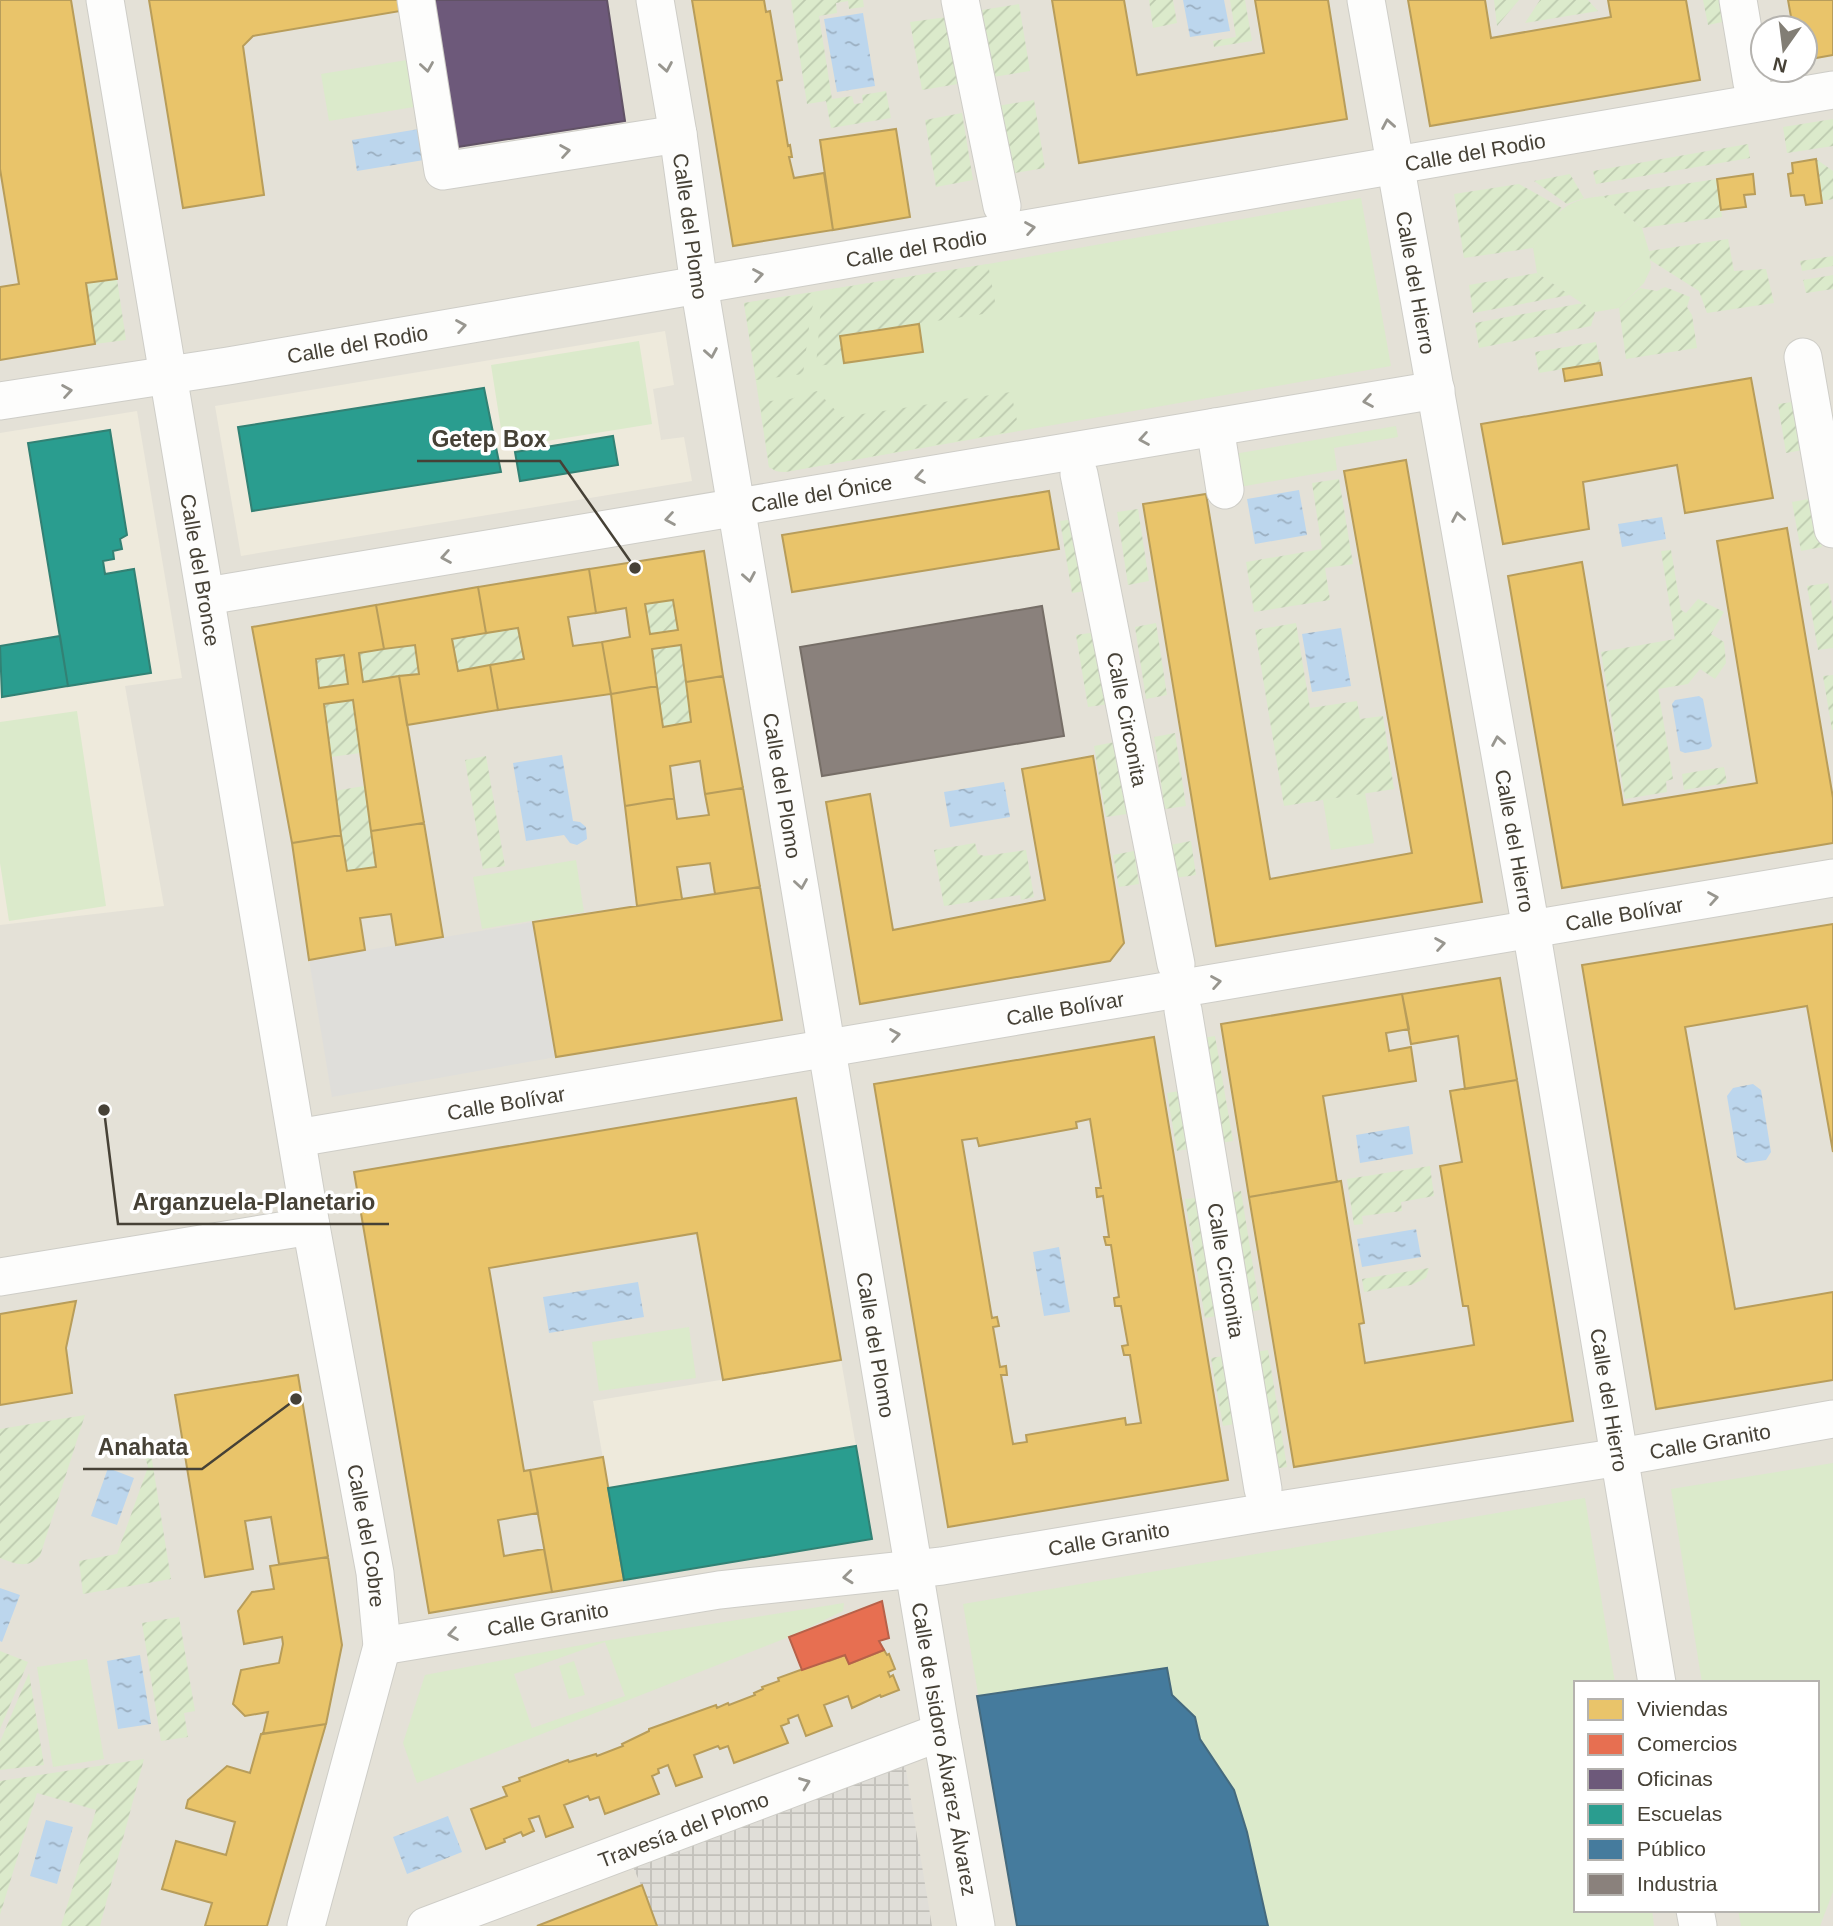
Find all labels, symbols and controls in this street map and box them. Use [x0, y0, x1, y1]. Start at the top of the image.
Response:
north arrow [1749, 14, 1819, 84]
text: N [1771, 53, 1789, 77]
one-way arrow [658, 61, 673, 73]
one-way arrow [419, 62, 434, 73]
one-way arrow [1381, 118, 1396, 130]
street label: Calle del Rodio [1403, 128, 1547, 175]
one-way arrow [559, 144, 571, 159]
street label: Calle del Plomo [669, 152, 713, 301]
street label: Calle del Hierro [1392, 209, 1440, 356]
one-way arrow [1024, 221, 1036, 236]
street label: Calle del Rodio [844, 224, 988, 271]
one-way arrow [752, 268, 764, 283]
one-way arrow [455, 319, 467, 334]
street label: Calle del Rodio [285, 320, 430, 367]
one-way arrow [703, 347, 718, 358]
one-way arrow [62, 383, 73, 398]
one-way arrow [1362, 393, 1374, 408]
callout: Getep Box [417, 417, 560, 461]
text: Getep Box [431, 426, 547, 452]
one-way arrow [1138, 431, 1150, 446]
one-way arrow [914, 469, 926, 484]
street label: Calle del Ónice [749, 470, 894, 516]
street label: Calle del Bronce [177, 492, 225, 648]
one-way arrow [664, 511, 676, 526]
one-way arrow [1451, 511, 1466, 523]
one-way arrow [440, 549, 452, 564]
one-way arrow [741, 571, 756, 583]
street label: Calle Circonita [1103, 650, 1152, 789]
street label: Calle del Plomo [759, 711, 806, 860]
one-way arrow [1491, 735, 1506, 747]
street label: Calle del Hierro [1491, 768, 1539, 914]
one-way arrow [793, 878, 808, 890]
one-way arrow [1707, 891, 1719, 906]
street label: Calle Bolívar [1563, 892, 1685, 935]
one-way arrow [1434, 937, 1446, 952]
one-way arrow [1210, 975, 1222, 990]
street label: Calle Bolívar [1004, 987, 1126, 1029]
one-way arrow [889, 1028, 901, 1043]
street label: Calle Bolívar [445, 1081, 567, 1124]
callout: Arganzuela-Planetario [118, 1180, 389, 1224]
text: Arganzuela-Planetario [133, 1189, 375, 1215]
street label: Calle Circonita [1204, 1201, 1249, 1340]
street label: Calle del Plomo [853, 1270, 900, 1419]
street label: Calle del Hierro [1586, 1327, 1633, 1473]
street label: Calle Granito [1648, 1419, 1772, 1463]
callout: Anahata [83, 1425, 202, 1469]
text: Anahata [98, 1434, 189, 1460]
street label: Calle del Cobre [344, 1462, 390, 1608]
street label: Calle Granito [1046, 1517, 1171, 1560]
one-way arrow [842, 1569, 853, 1584]
street label: Calle Granito [485, 1597, 610, 1640]
street label: Calle de Isidoro Álvarez Álvarez [908, 1600, 982, 1898]
one-way arrow [447, 1626, 459, 1641]
legend [1574, 1681, 1819, 1912]
text: Viviendas [1637, 1697, 1728, 1720]
text: Comercios [1637, 1732, 1737, 1755]
text: Oficinas [1637, 1767, 1713, 1790]
one-way arrow [798, 1778, 810, 1792]
street label: Travesía del Plomo [595, 1787, 772, 1872]
text: Escuelas [1637, 1802, 1722, 1825]
text: Público [1637, 1837, 1706, 1860]
text: Industria [1637, 1872, 1718, 1895]

